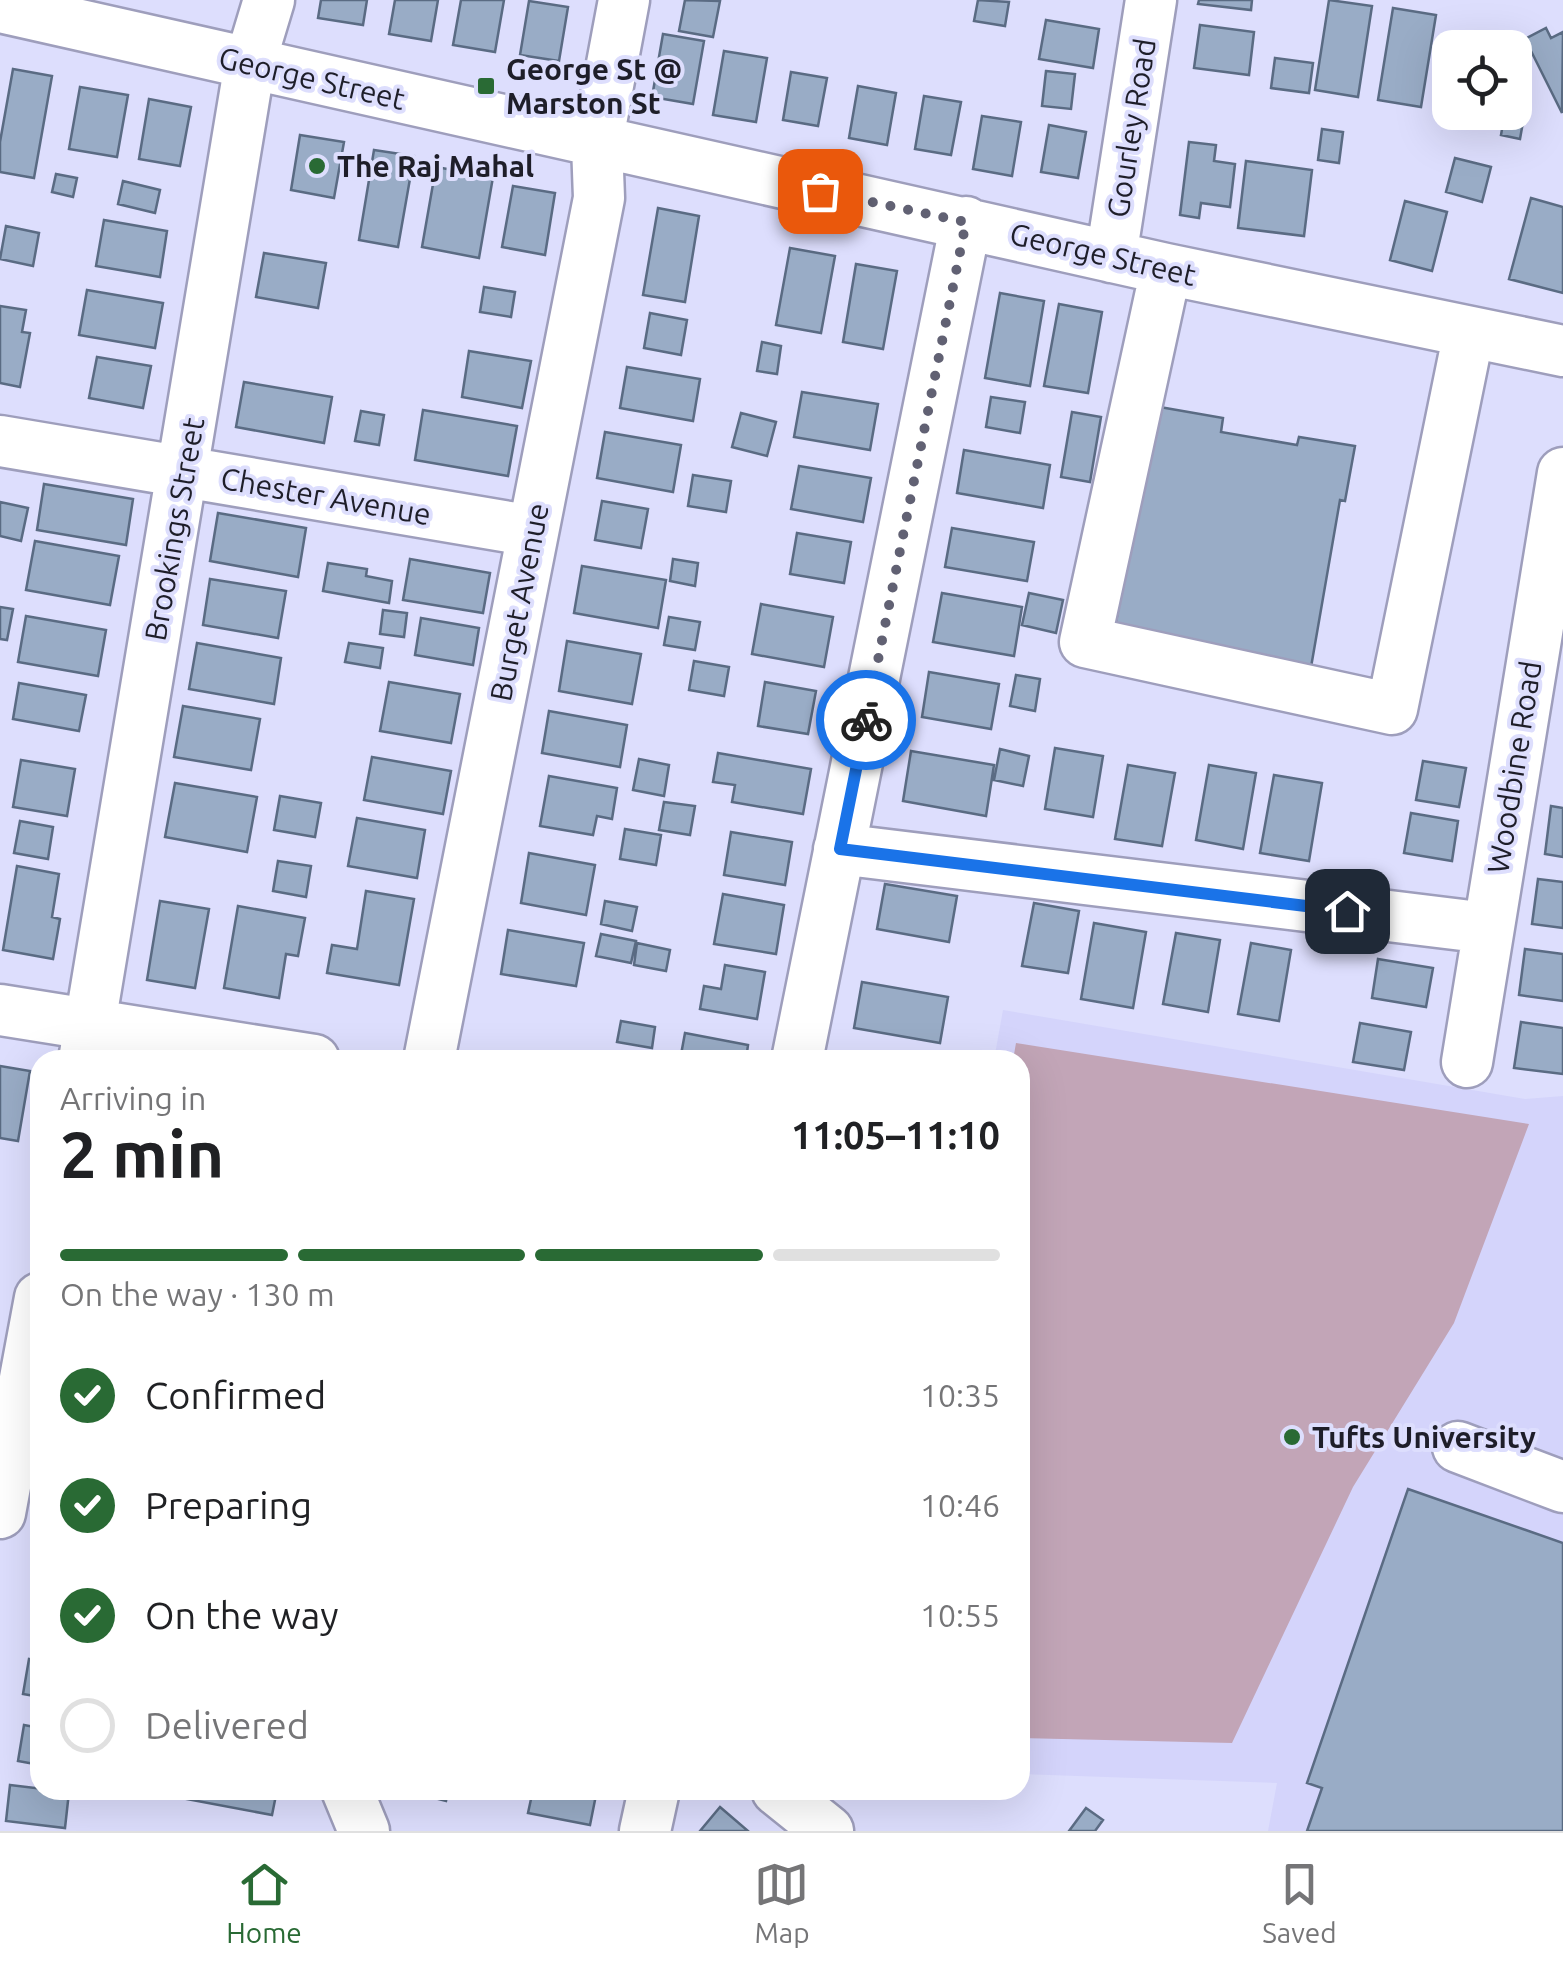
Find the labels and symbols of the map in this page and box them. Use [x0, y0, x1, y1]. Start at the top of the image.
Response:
street label: Gourley Road [1100, 36, 1162, 220]
street label: George Street [216, 40, 408, 116]
place label: George St @ Marston St [506, 52, 682, 120]
marker: George St @ Marston St [475, 75, 497, 97]
place label: The Raj Mahal [337, 149, 534, 183]
pin [778, 149, 863, 234]
marker: The Raj Mahal [306, 155, 328, 177]
street label: George Street [1007, 216, 1199, 292]
street label: Brookings Street [138, 415, 210, 643]
street label: Chester Avenue [218, 461, 434, 531]
street label: Burget Avenue [483, 500, 555, 704]
street label: Woodbine Road [1480, 658, 1548, 876]
courier [816, 670, 916, 770]
pin [1305, 869, 1390, 954]
place label: Tufts University [1312, 1420, 1536, 1454]
marker: Tufts University [1281, 1426, 1303, 1448]

